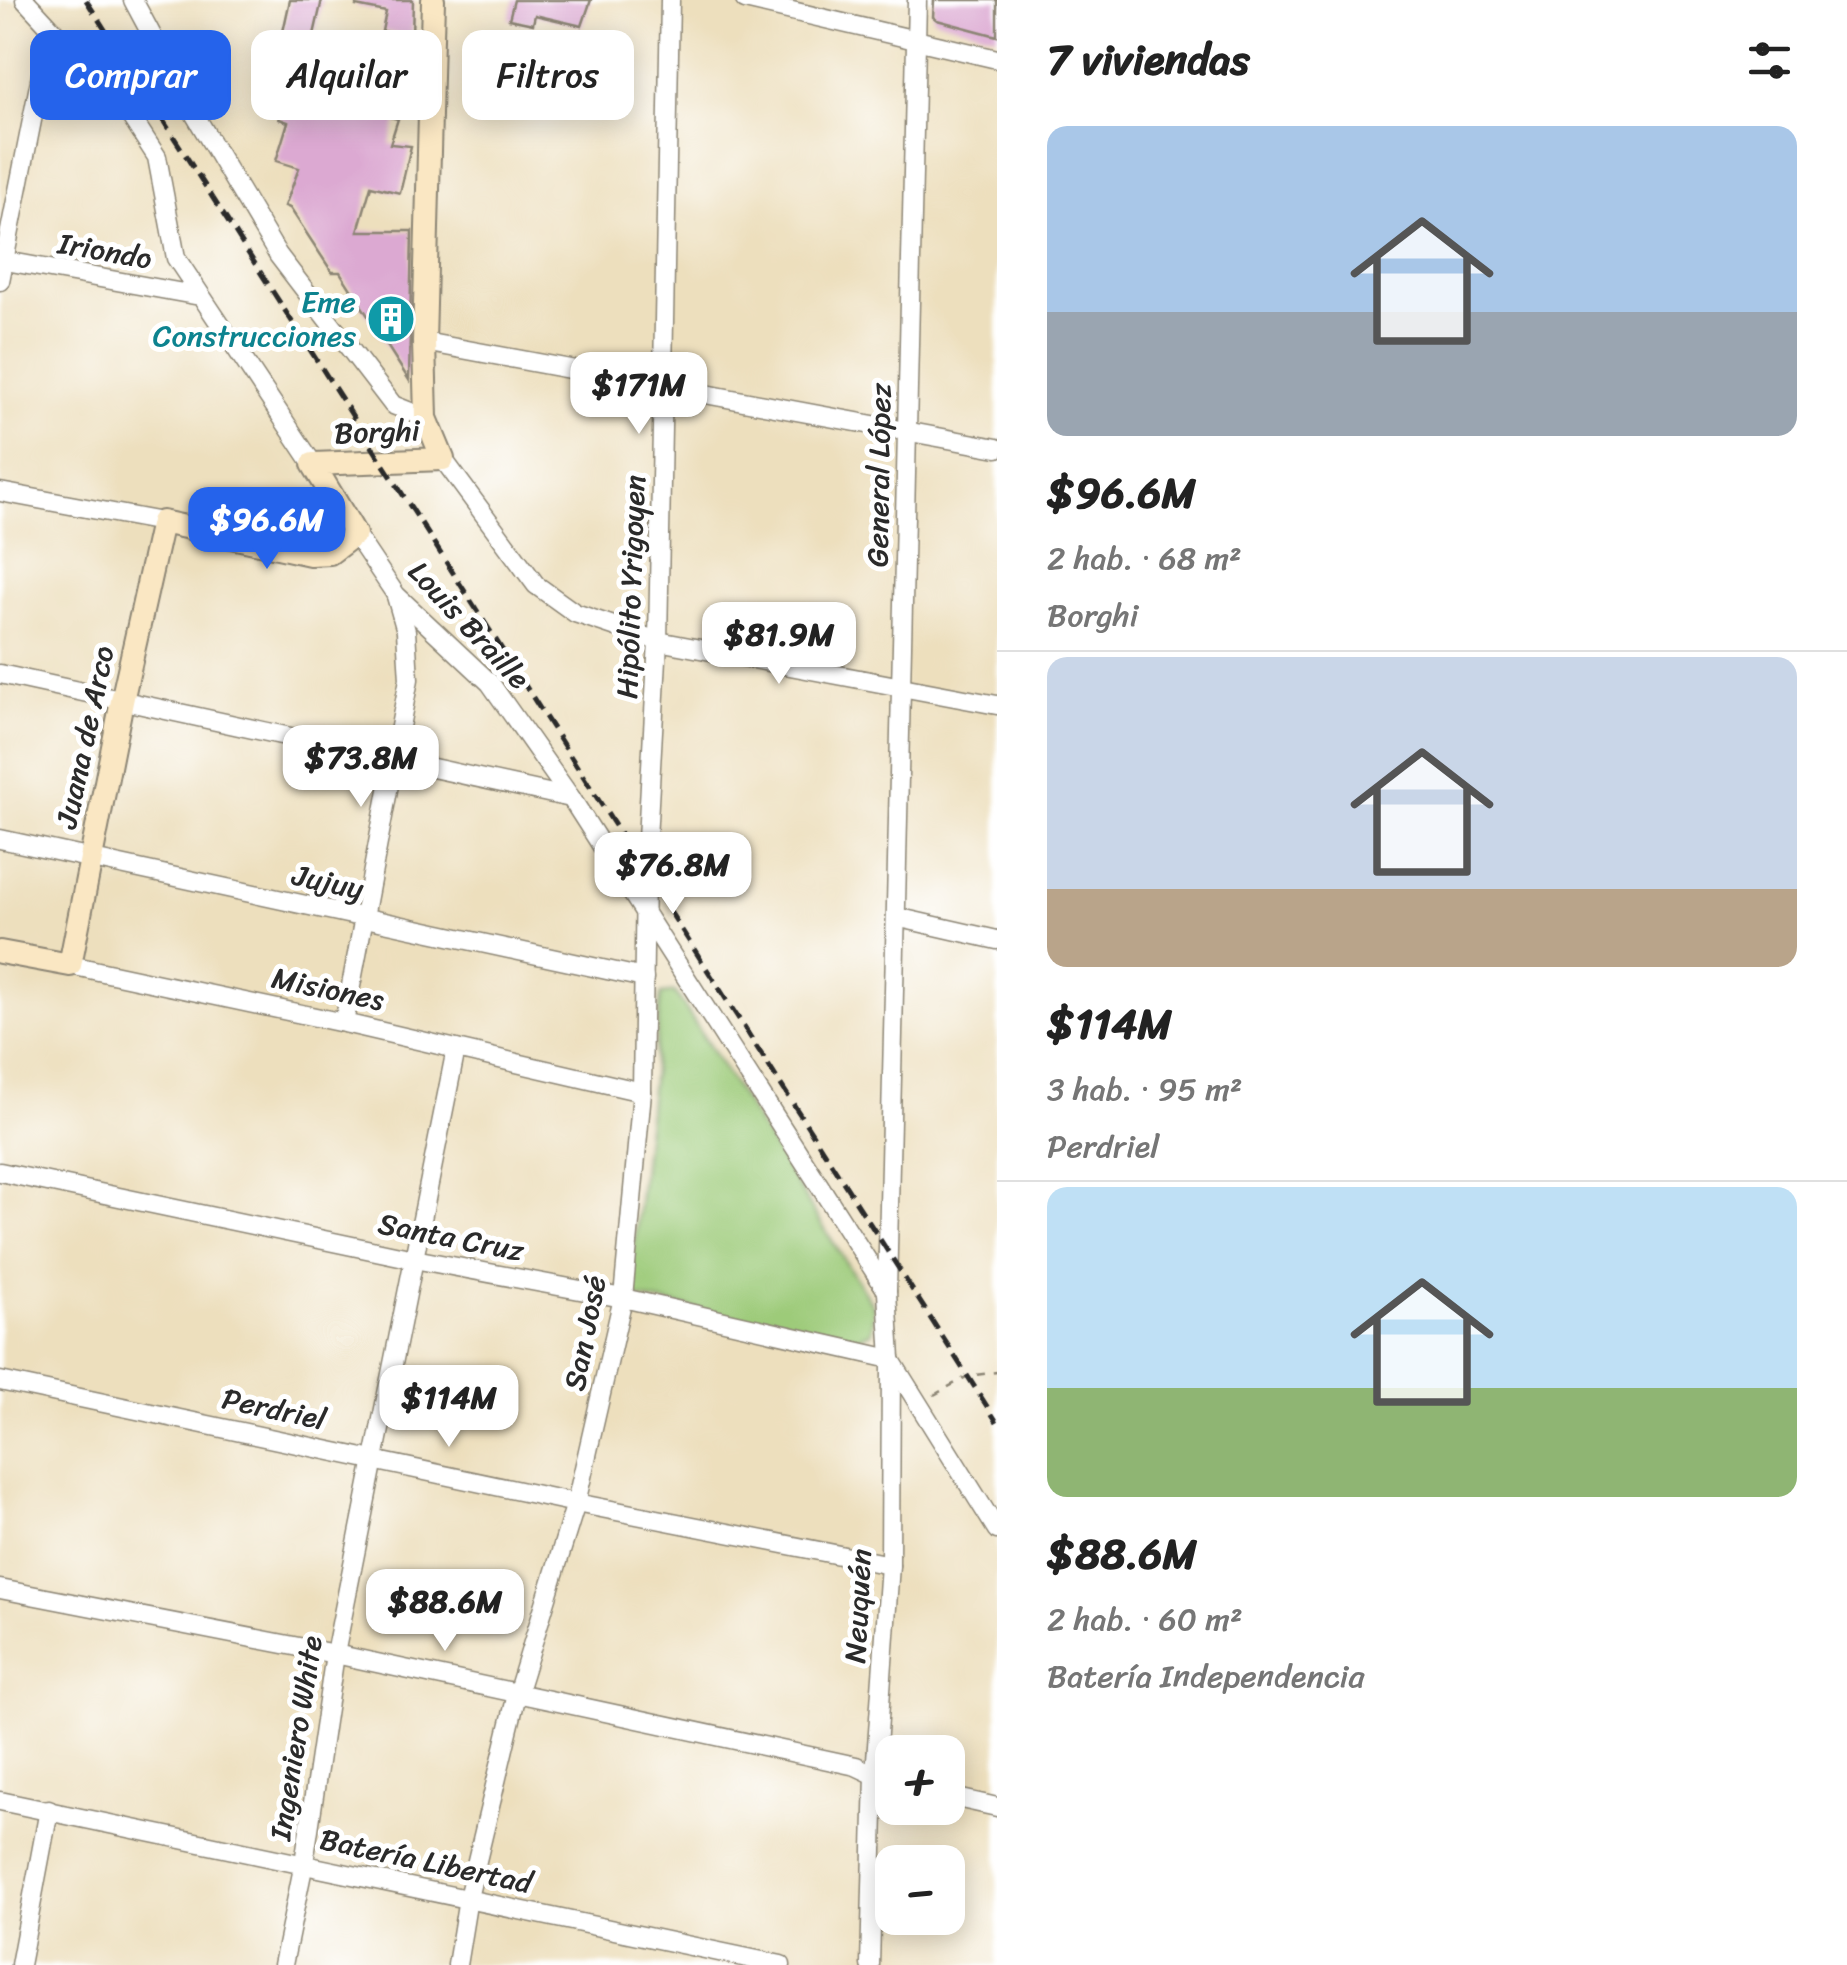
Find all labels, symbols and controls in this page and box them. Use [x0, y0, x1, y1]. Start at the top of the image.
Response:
text: 7 viviendas [1047, 23, 1250, 97]
chip: Comprar [30, 30, 231, 120]
chip: Alquilar [251, 30, 442, 120]
chip: Filtros [462, 30, 634, 120]
icon: filters [1742, 33, 1797, 88]
icon: home [1332, 191, 1512, 371]
street label: Iriondo [53, 216, 156, 286]
place label: Eme Construcciones [153, 275, 356, 363]
building icon: Eme Construcciones [365, 293, 417, 345]
pin: $171M [569, 352, 709, 437]
text: $171M [592, 356, 686, 413]
street label: General López [850, 382, 908, 567]
street label: Borghi [333, 403, 422, 460]
text: $96.6M [1047, 456, 1196, 530]
street label: Hipólito Yrigoyen [600, 474, 662, 700]
pin: $96.6M [186, 487, 348, 572]
text: $96.6M [210, 491, 324, 548]
text: 2 hab. · 68 m² [1047, 530, 1242, 587]
street label: Louis Braille [394, 548, 544, 702]
text: Borghi [1047, 587, 1138, 644]
pin: $81.9M [698, 602, 860, 687]
text: $81.9M [724, 606, 834, 663]
street label: Juana de Arco [39, 641, 131, 834]
icon: home [1332, 722, 1512, 902]
pin: $73.8M [280, 725, 442, 810]
text: $73.8M [305, 729, 417, 786]
pin: $76.8M [592, 832, 754, 917]
text: $76.8M [616, 836, 730, 893]
street label: Jujuy [286, 848, 369, 916]
street label: Misiones [267, 951, 390, 1027]
text: $114M [1047, 987, 1172, 1061]
text: 3 hab. · 95 m² [1047, 1061, 1242, 1118]
text: Perdriel [1047, 1118, 1159, 1175]
street label: Santa Cruz [374, 1196, 529, 1278]
icon: home [1332, 1252, 1512, 1432]
street label: San José [547, 1271, 623, 1395]
pin: $114M [379, 1365, 519, 1450]
text: $114M [401, 1369, 497, 1426]
street label: Perdriel [217, 1372, 333, 1447]
text: $88.6M [1047, 1517, 1197, 1591]
street label: Neuquén [828, 1547, 888, 1665]
pin: $88.6M [364, 1569, 526, 1654]
text: $88.6M [388, 1573, 502, 1630]
text: 2 hab. · 60 m² [1047, 1591, 1242, 1648]
street label: Ingeniero White [253, 1632, 339, 1845]
text: Batería Independencia [1047, 1648, 1365, 1705]
map controls [875, 1735, 965, 1935]
button: + [875, 1735, 965, 1825]
street label: Batería Libertad [315, 1812, 539, 1910]
button: − [875, 1845, 965, 1935]

